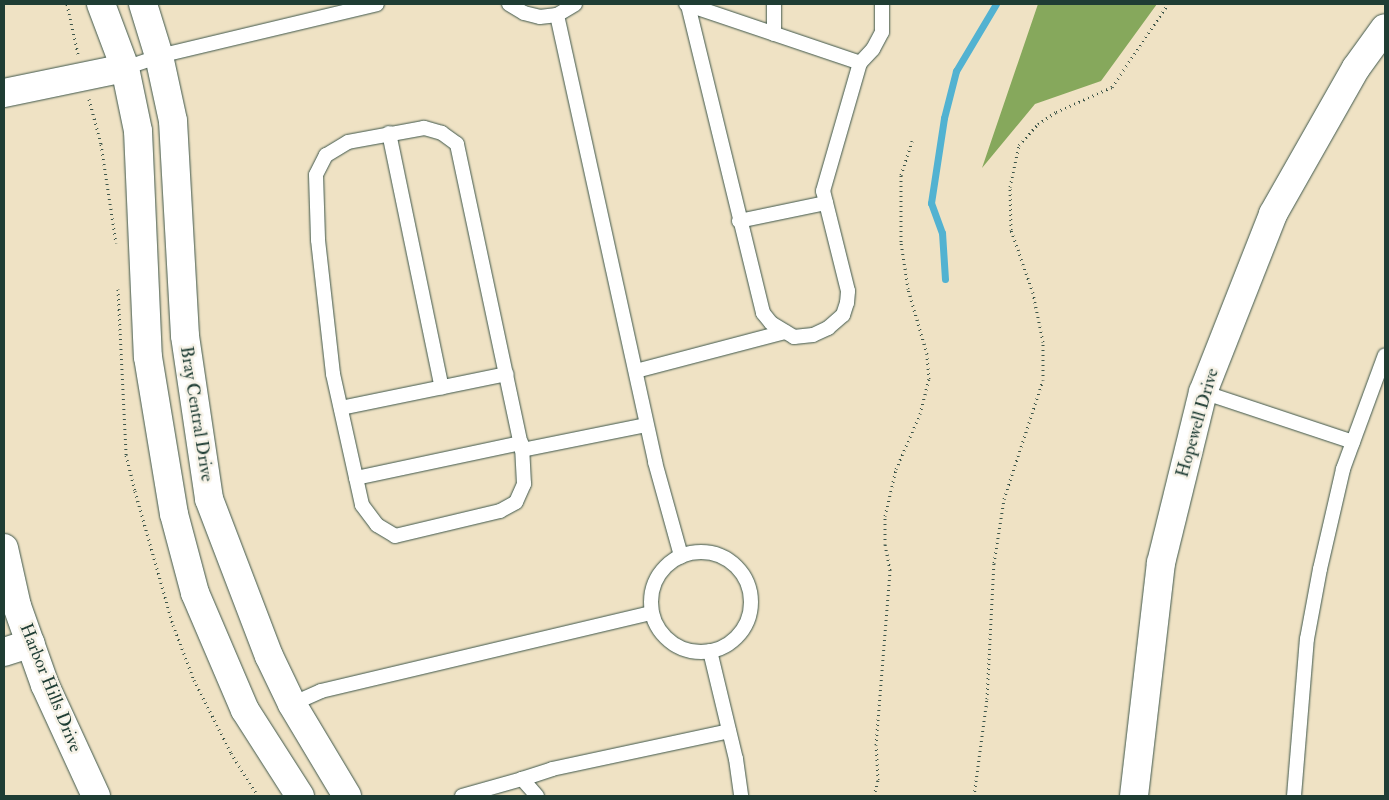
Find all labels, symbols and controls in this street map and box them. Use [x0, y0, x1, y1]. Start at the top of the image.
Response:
street label: Bray Central Drive [175, 345, 217, 483]
street label: Hopewell Drive [1172, 366, 1224, 480]
street label: Harbor Hills Drive [14, 621, 86, 755]

